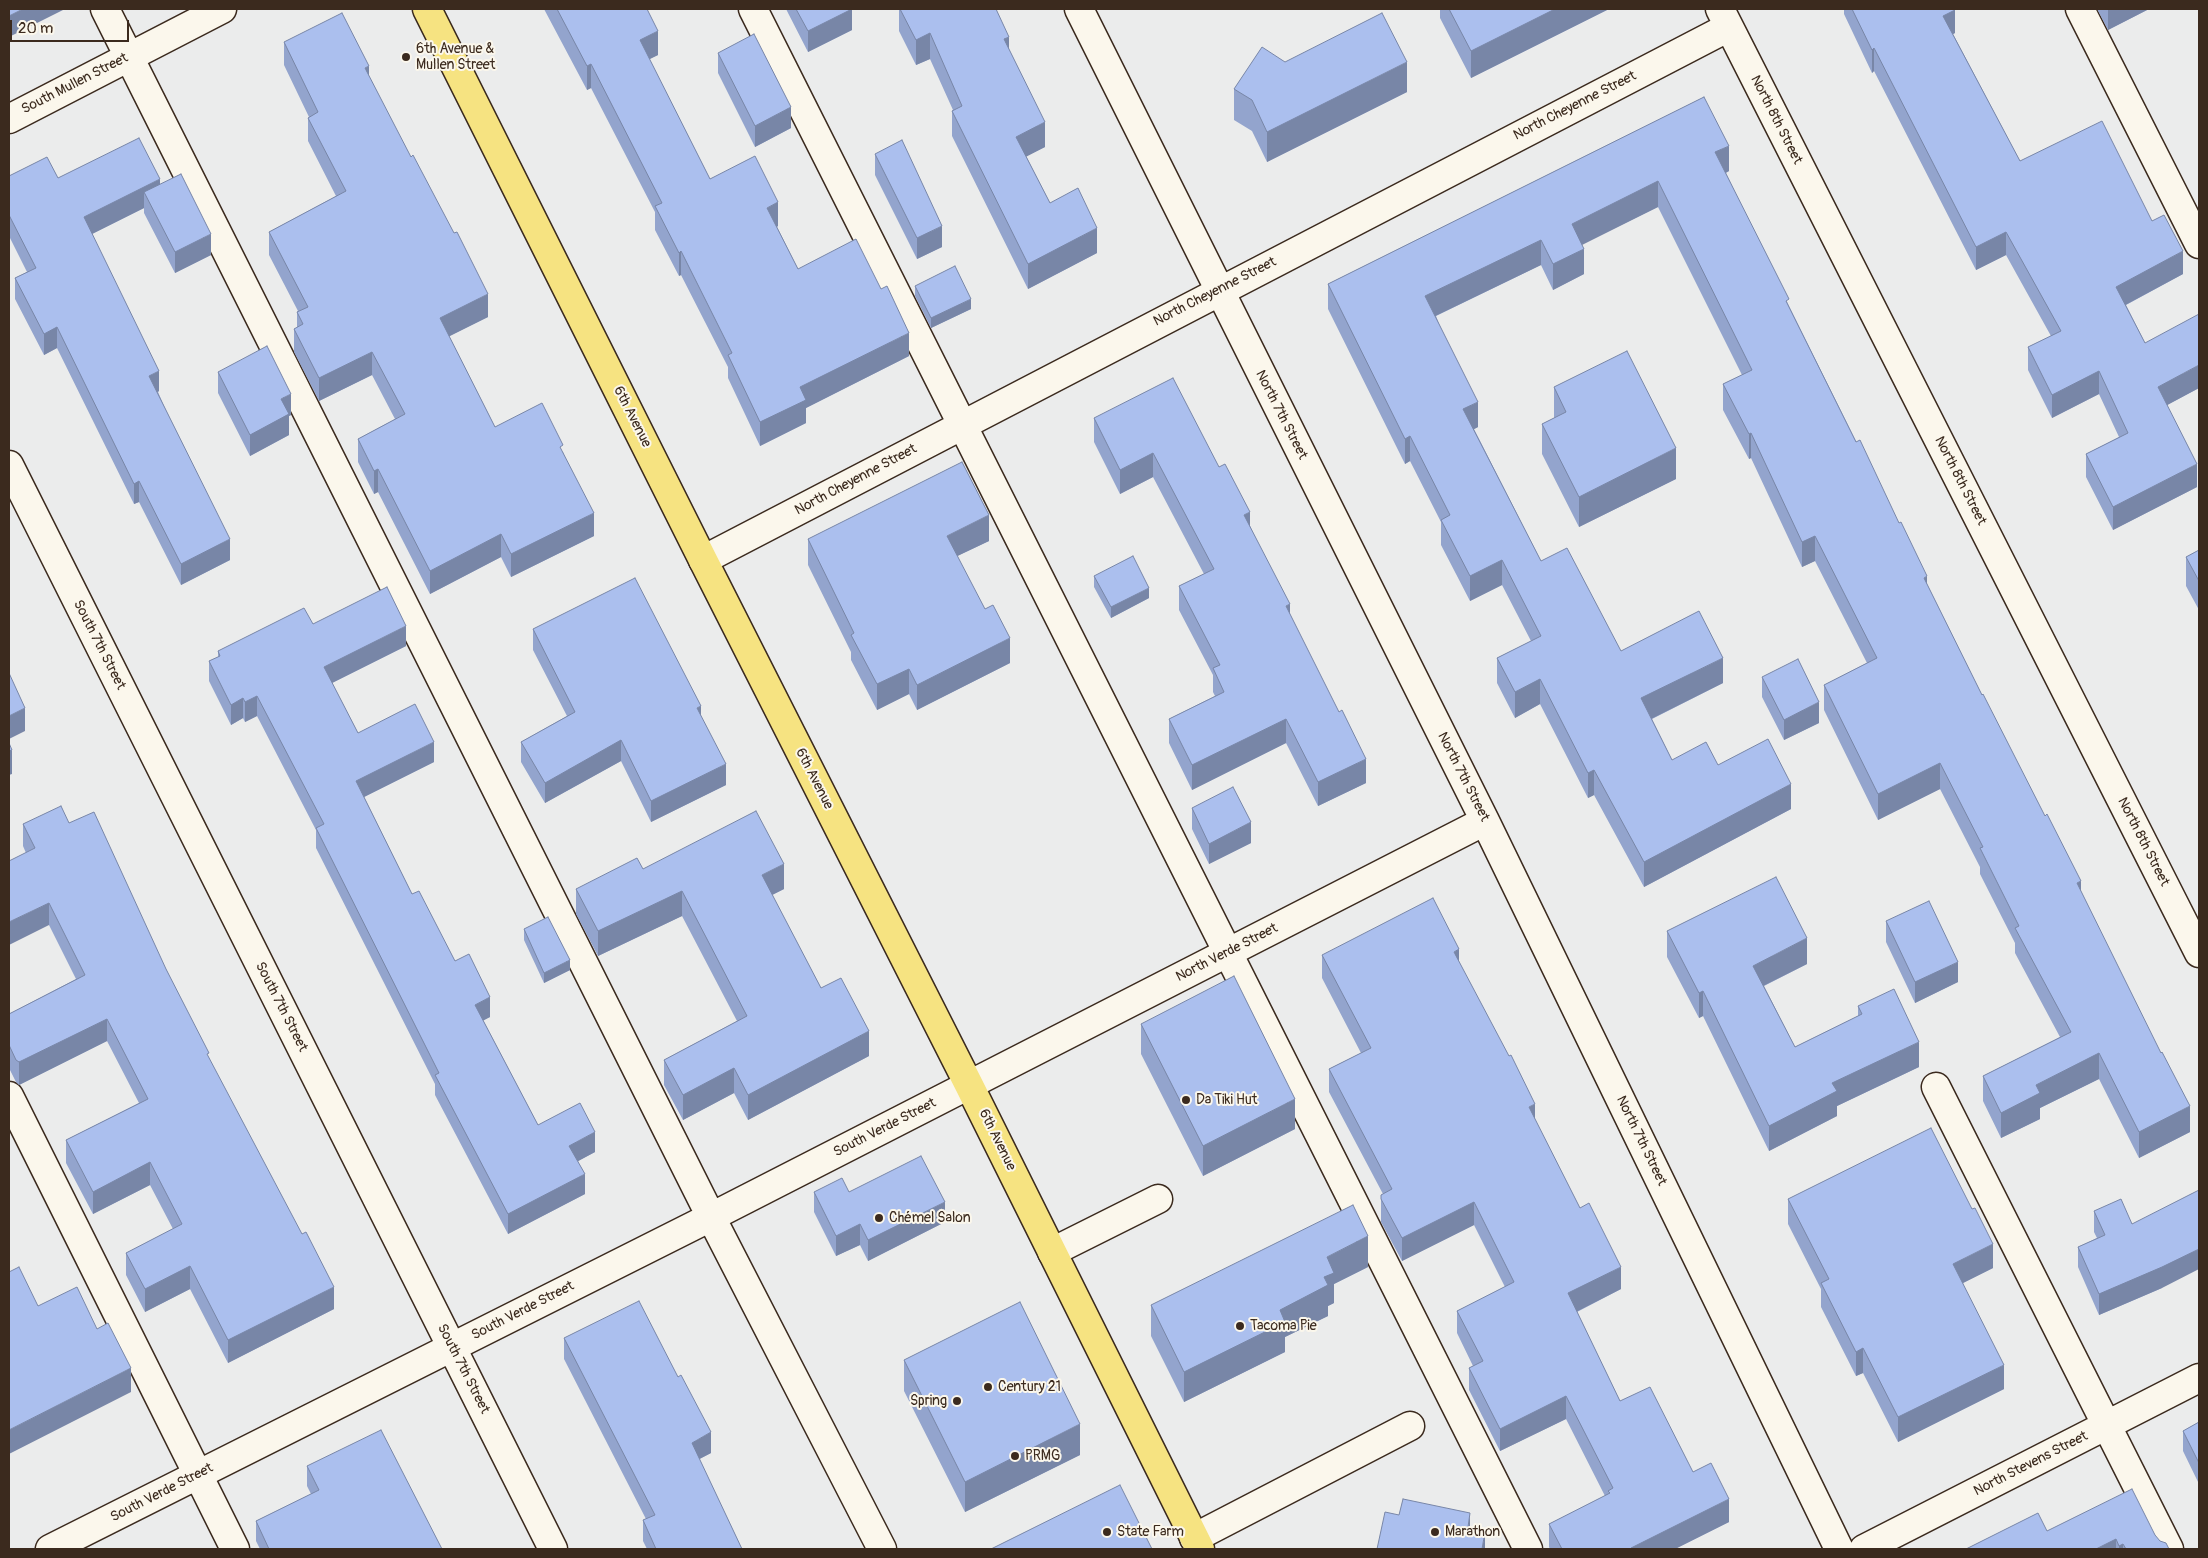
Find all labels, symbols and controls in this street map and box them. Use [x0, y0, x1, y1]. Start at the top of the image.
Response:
scale bar [12, 10, 131, 42]
text: 20 m [18, 19, 53, 38]
place label: 6th Avenue & Mullen Street [416, 41, 495, 74]
street label: South Mullen Street [19, 50, 131, 118]
marker: 6th Avenue & Mullen Street [400, 51, 412, 63]
street label: North Cheyenne Street [1511, 68, 1639, 144]
street label: North 8th Street [1746, 73, 1806, 167]
street label: North Cheyenne Street [1151, 254, 1279, 330]
street label: North 7th Street [1251, 368, 1311, 462]
street label: 6th Avenue [609, 384, 655, 450]
street label: North 8th Street [1930, 434, 1990, 528]
street label: North Cheyenne Street [792, 441, 920, 519]
street label: South 7th Street [69, 597, 129, 693]
street label: North 7th Street [1433, 730, 1493, 824]
street label: 6th Avenue [791, 746, 837, 812]
street label: North 8th Street [2113, 795, 2173, 889]
street label: North Verde Street [1173, 920, 1281, 986]
street label: South 7th Street [251, 959, 311, 1055]
place label: Da Tiki Hut [1196, 1092, 1258, 1108]
street label: North 7th Street [1612, 1093, 1670, 1189]
marker: Da Tiki Hut [1180, 1094, 1192, 1106]
street label: South Verde Street [831, 1095, 939, 1161]
street label: 6th Avenue [975, 1106, 1019, 1174]
place label: Chémel Salon [889, 1210, 971, 1226]
marker: Chémel Salon [873, 1212, 885, 1224]
street label: South Verde Street [469, 1278, 577, 1344]
place label: Tacoma Pie [1250, 1318, 1317, 1334]
marker: Tacoma Pie [1234, 1320, 1246, 1332]
street label: South 7th Street [433, 1321, 493, 1417]
place label: Century 21 [998, 1379, 1061, 1395]
marker: Century 21 [982, 1381, 994, 1393]
place label: Spring [910, 1393, 947, 1409]
marker: Spring [951, 1395, 963, 1407]
street label: North Stevens Street [1971, 1428, 2091, 1500]
place label: PRMG [1025, 1448, 1060, 1464]
marker: PRMG [1009, 1450, 1021, 1462]
street label: South Verde Street [108, 1460, 216, 1526]
place label: State Farm [1117, 1524, 1184, 1540]
place label: Marathon [1445, 1524, 1500, 1540]
marker: State Farm [1101, 1526, 1113, 1538]
marker: Marathon [1429, 1526, 1441, 1538]

